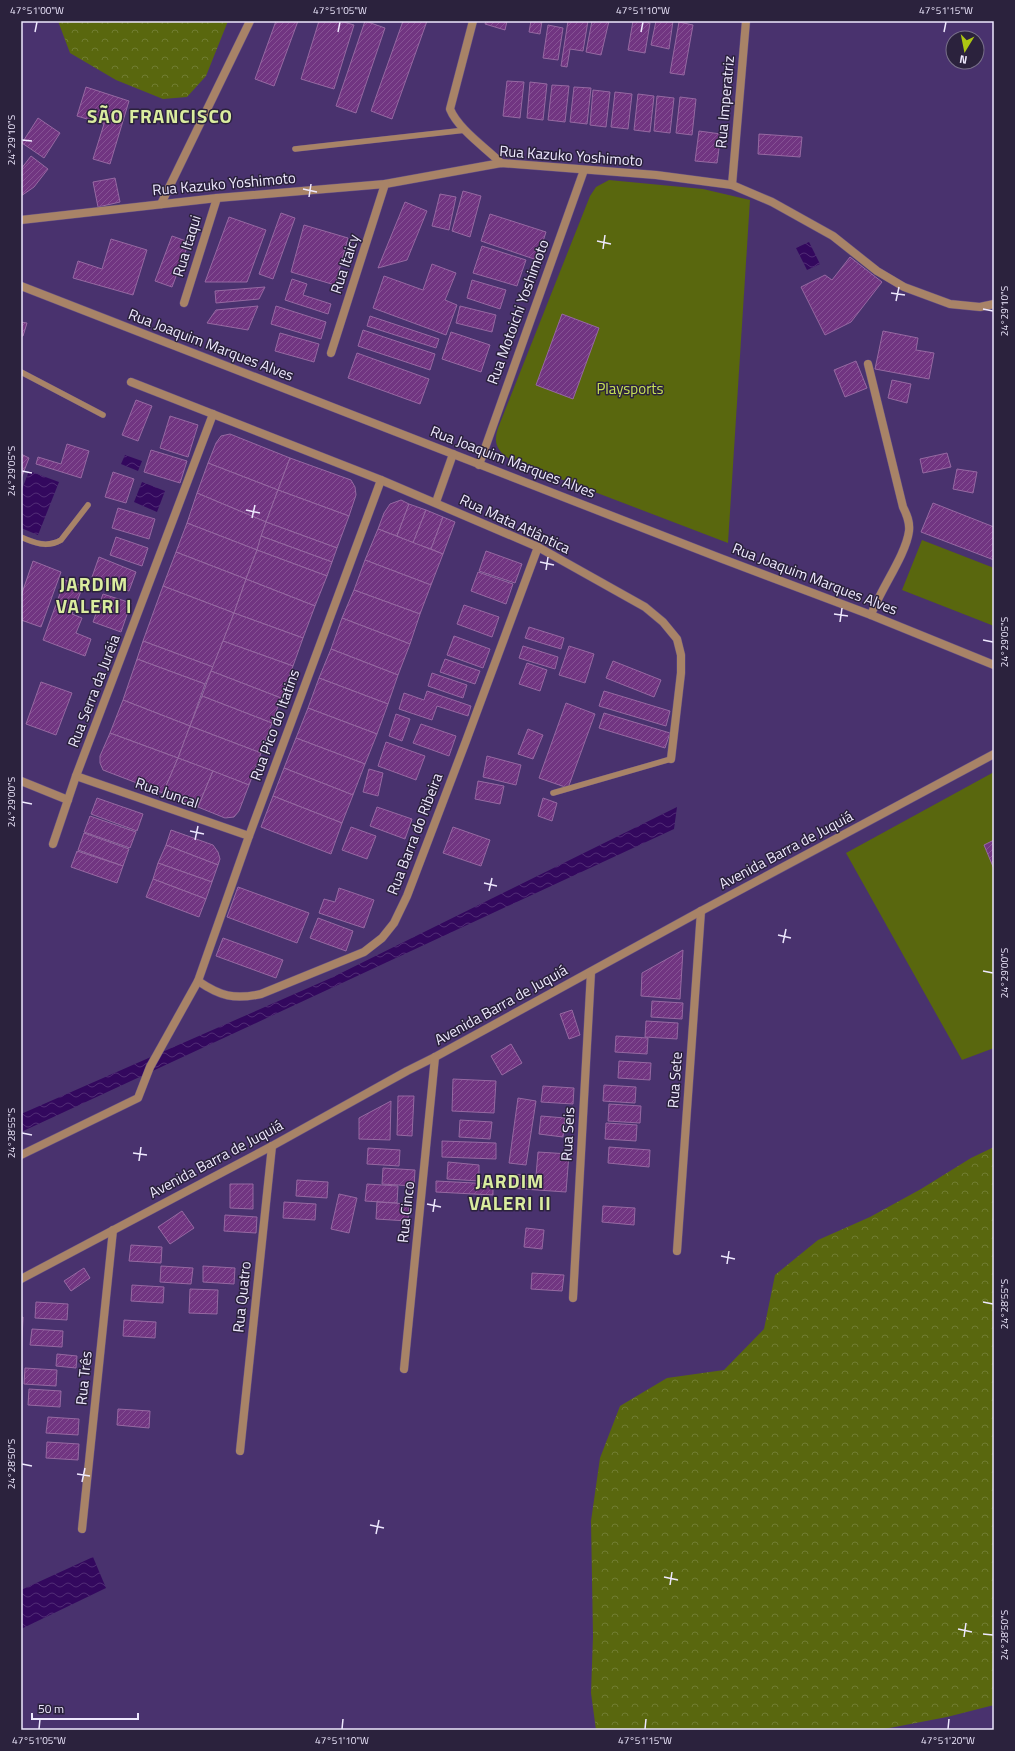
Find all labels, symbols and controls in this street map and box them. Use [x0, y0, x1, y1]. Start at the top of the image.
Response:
text: 47°51'00"W [10, 3, 64, 18]
text: 47°51'05"W [313, 3, 367, 18]
text: 47°51'10"W [616, 3, 670, 18]
text: 47°51'15"W [919, 3, 973, 18]
north arrow [945, 30, 985, 70]
text: N [958, 51, 968, 68]
street label: Rua Imperatriz [709, 54, 740, 149]
district label: SÃO FRANCISCO [87, 101, 233, 130]
text: 24°29'10"S [4, 115, 19, 165]
street label: Rua Kazuko Yoshimoto [498, 139, 644, 172]
street label: Rua Kazuko Yoshimoto [151, 166, 297, 201]
street label: Rua Itaqui [166, 212, 207, 280]
street label: Rua Itaicy [324, 231, 365, 297]
street label: Rua Motoichi Yoshimoto [481, 236, 555, 388]
text: 24°29'10"S [997, 286, 1012, 336]
street label: Rua Joaquim Marques Alves [125, 302, 297, 387]
park label: Playsports [596, 377, 664, 400]
street label: Rua Joaquim Marques Alves [427, 419, 599, 504]
text: 24°29'05"S [4, 446, 19, 496]
street label: Rua Mata Atlântica [456, 488, 575, 559]
street label: Rua Joaquim Marques Alves [729, 536, 901, 621]
district label: JARDIM VALERI I [56, 569, 132, 620]
text: 24°29'05"S [997, 617, 1012, 667]
street label: Rua Serra da Juréia [61, 631, 126, 751]
street label: Rua Pico do Itatins [244, 666, 305, 784]
street label: Rua Barra do Ribeira [381, 769, 449, 898]
street label: Rua Juncal [132, 771, 202, 814]
text: 24°29'00"S [4, 777, 19, 827]
street label: Avenida Barra de Juquiá [715, 804, 857, 895]
text: 24°29'00"S [997, 948, 1012, 998]
street label: Avenida Barra de Juquiá [430, 958, 572, 1051]
street label: Rua Sete [661, 1051, 688, 1109]
street label: Rua Seis [555, 1106, 580, 1162]
text: 24°28'55"S [4, 1108, 19, 1158]
street label: Avenida Barra de Juquiá [145, 1113, 287, 1204]
district label: JARDIM VALERI II [468, 1166, 552, 1217]
street label: Rua Cinco [391, 1180, 420, 1244]
street label: Rua Quatro [226, 1260, 257, 1334]
text: 24°28'55"S [997, 1279, 1012, 1329]
street label: Rua Três [69, 1350, 98, 1406]
text: 24°28'50"S [4, 1439, 19, 1489]
text: 24°28'50"S [997, 1610, 1012, 1660]
scale bar [32, 1695, 138, 1721]
text: 50 m [38, 1699, 64, 1718]
text: 47°51'05"W [12, 1733, 66, 1748]
text: 47°51'10"W [315, 1733, 369, 1748]
text: 47°51'15"W [618, 1733, 672, 1748]
text: 47°51'20"W [921, 1733, 975, 1748]

